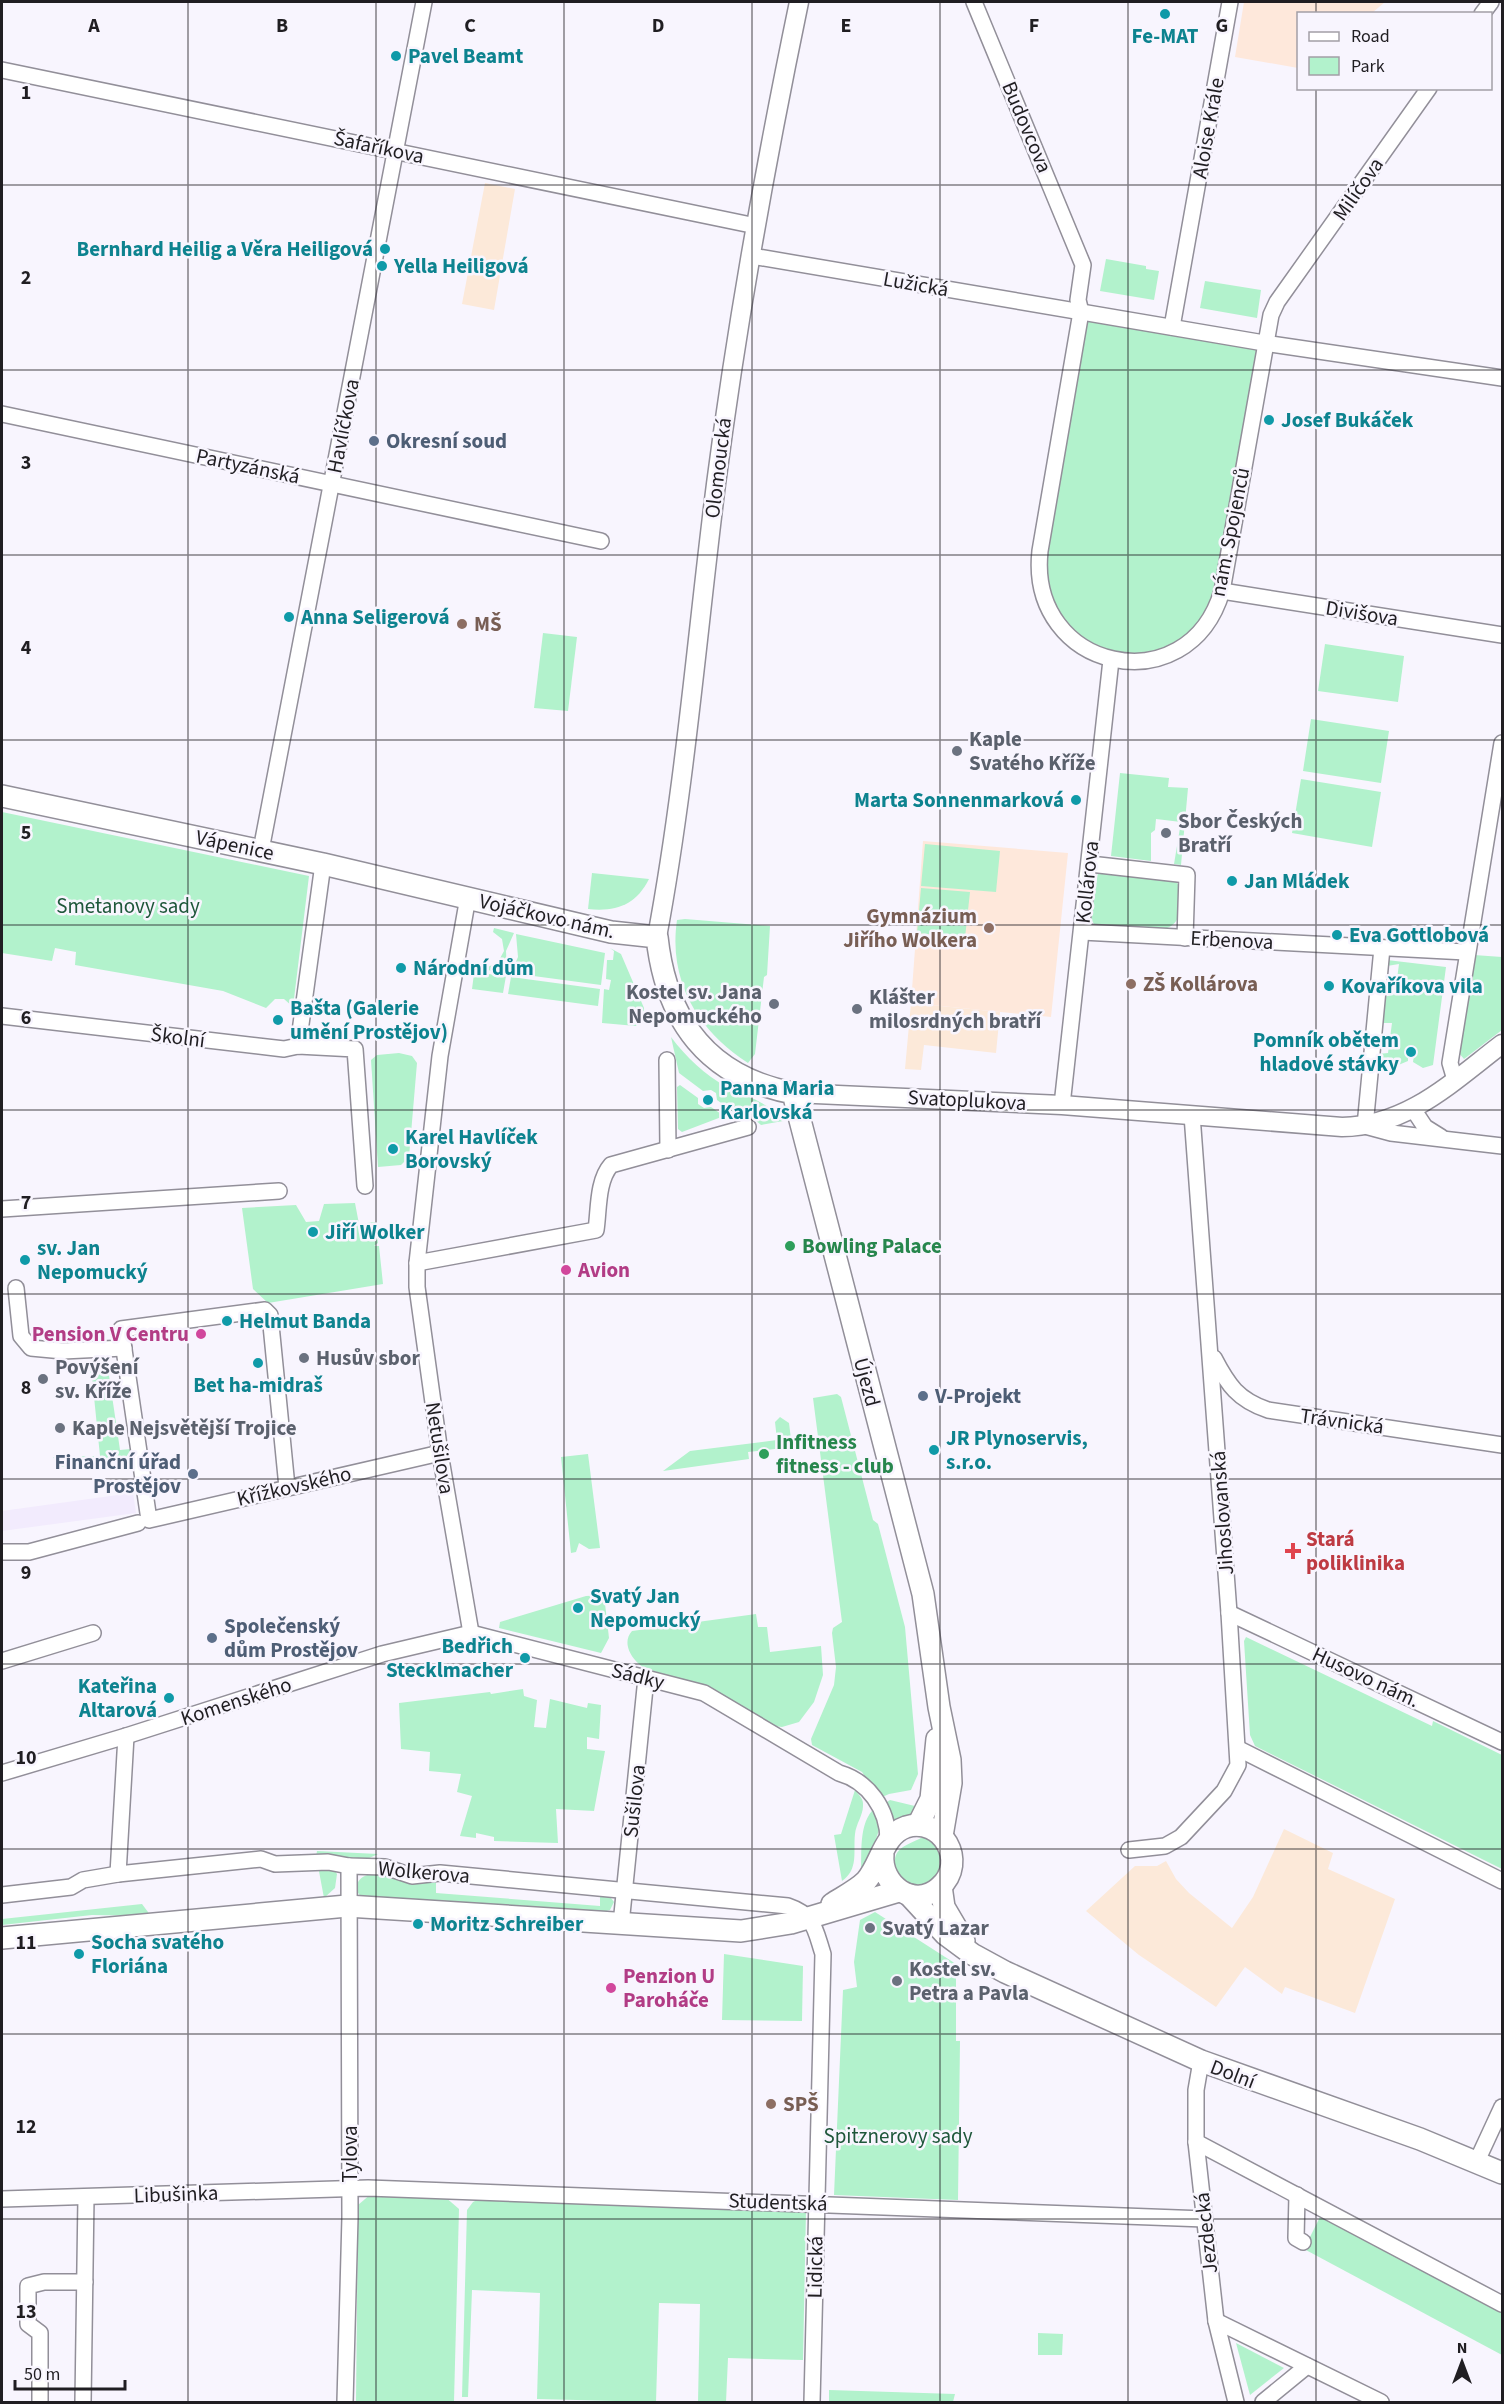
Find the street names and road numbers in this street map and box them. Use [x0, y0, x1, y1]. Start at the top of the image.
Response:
street label: Aloise Krále [1184, 75, 1232, 181]
street label: Budovcova [994, 77, 1060, 177]
street label: Šafaříkova [331, 123, 427, 171]
street label: Milíčova [1325, 151, 1391, 227]
street label: Lužická [881, 264, 951, 304]
street label: Havlíčkova [319, 376, 367, 476]
street label: Olomoucká [697, 416, 739, 520]
street label: Partyzánská [193, 440, 303, 492]
street label: nám. Spojenců [1203, 465, 1257, 599]
street label: Divišova [1324, 592, 1400, 634]
street label: Vápenice [193, 822, 277, 868]
street label: Kollárova [1068, 839, 1106, 925]
street label: Vojáčkovo nám. [476, 886, 618, 946]
street label: Erbenova [1190, 923, 1274, 957]
street label: Školní [149, 1019, 208, 1055]
street label: Svatoplukova [907, 1082, 1027, 1118]
street label: Újezd [846, 1354, 888, 1410]
street label: Netušilova [418, 1400, 462, 1496]
street label: Trávnická [1298, 1400, 1386, 1442]
street label: Jihoslovanská [1203, 1450, 1241, 1576]
street label: Křížkovského [234, 1458, 354, 1514]
street label: Husovo nám. [1307, 1639, 1425, 1715]
street label: Sádky [608, 1655, 668, 1697]
street label: Komenského [177, 1669, 295, 1733]
street label: Sušilova [615, 1763, 653, 1839]
street label: Wolkerova [377, 1853, 471, 1891]
street label: Dolní [1206, 2052, 1261, 2097]
street label: Tylova [335, 2125, 365, 2183]
street label: Libušinka [133, 2178, 219, 2210]
street label: Studentská [728, 2185, 828, 2219]
street label: Jezdecká [1187, 2191, 1225, 2275]
street label: Lidická [799, 2235, 831, 2299]

